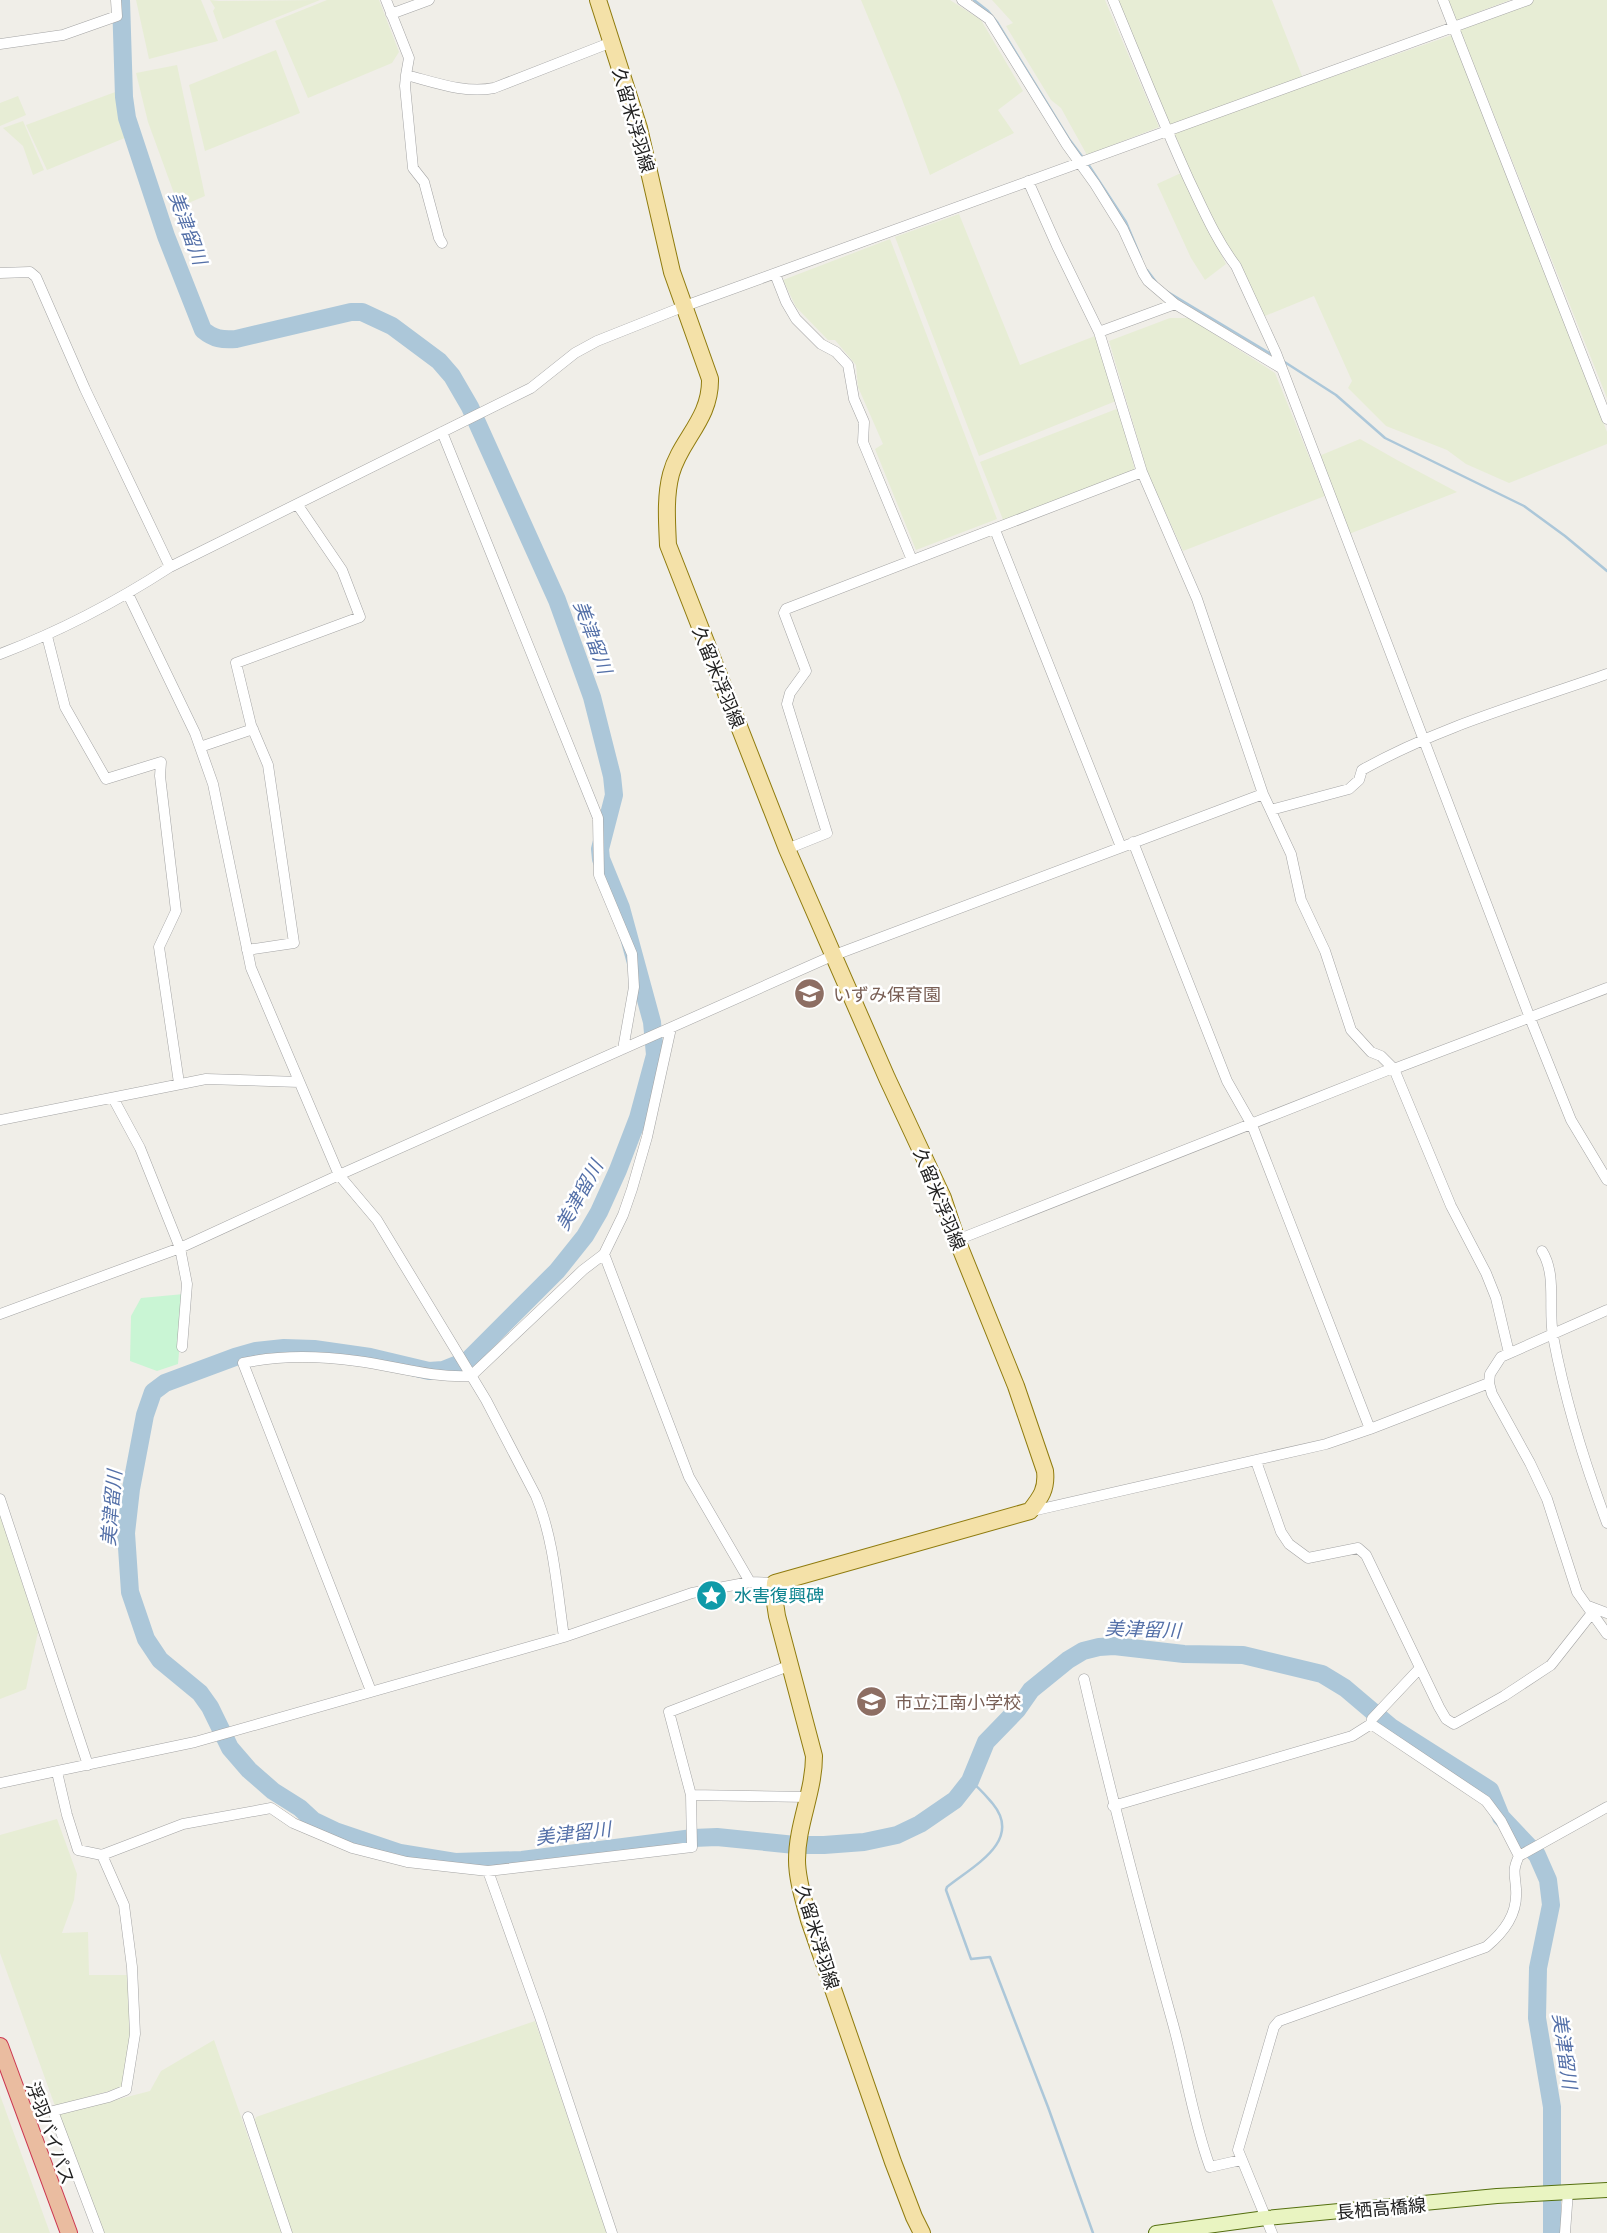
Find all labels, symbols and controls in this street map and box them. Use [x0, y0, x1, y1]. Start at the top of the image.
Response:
street label: 久留米浮羽線 [608, 65, 660, 175]
water label: 美津留川 [163, 188, 214, 270]
water label: 美津留川 [568, 597, 619, 679]
street label: 久留米浮羽線 [688, 622, 750, 732]
school or university icon: いずみ保育園 [793, 977, 827, 1011]
place label: いずみ保育園 [833, 982, 941, 1006]
street label: 久留米浮羽線 [909, 1144, 971, 1254]
water label: 美津留川 [549, 1154, 610, 1235]
water label: 美津留川 [95, 1467, 127, 1547]
place icon: 水害復興碑 [694, 1578, 728, 1612]
place label: 水害復興碑 [734, 1583, 824, 1607]
water label: 美津留川 [1105, 1615, 1183, 1643]
school or university icon: 市立江南小学校 [855, 1685, 889, 1719]
place label: 市立江南小学校 [895, 1690, 1021, 1714]
water label: 美津留川 [534, 1815, 614, 1851]
street label: 久留米浮羽線 [791, 1882, 845, 1992]
water label: 美津留川 [1547, 2012, 1583, 2092]
street label: 浮羽バイパス [21, 2078, 81, 2188]
street label: 長栖高橋線 [1335, 2192, 1427, 2224]

